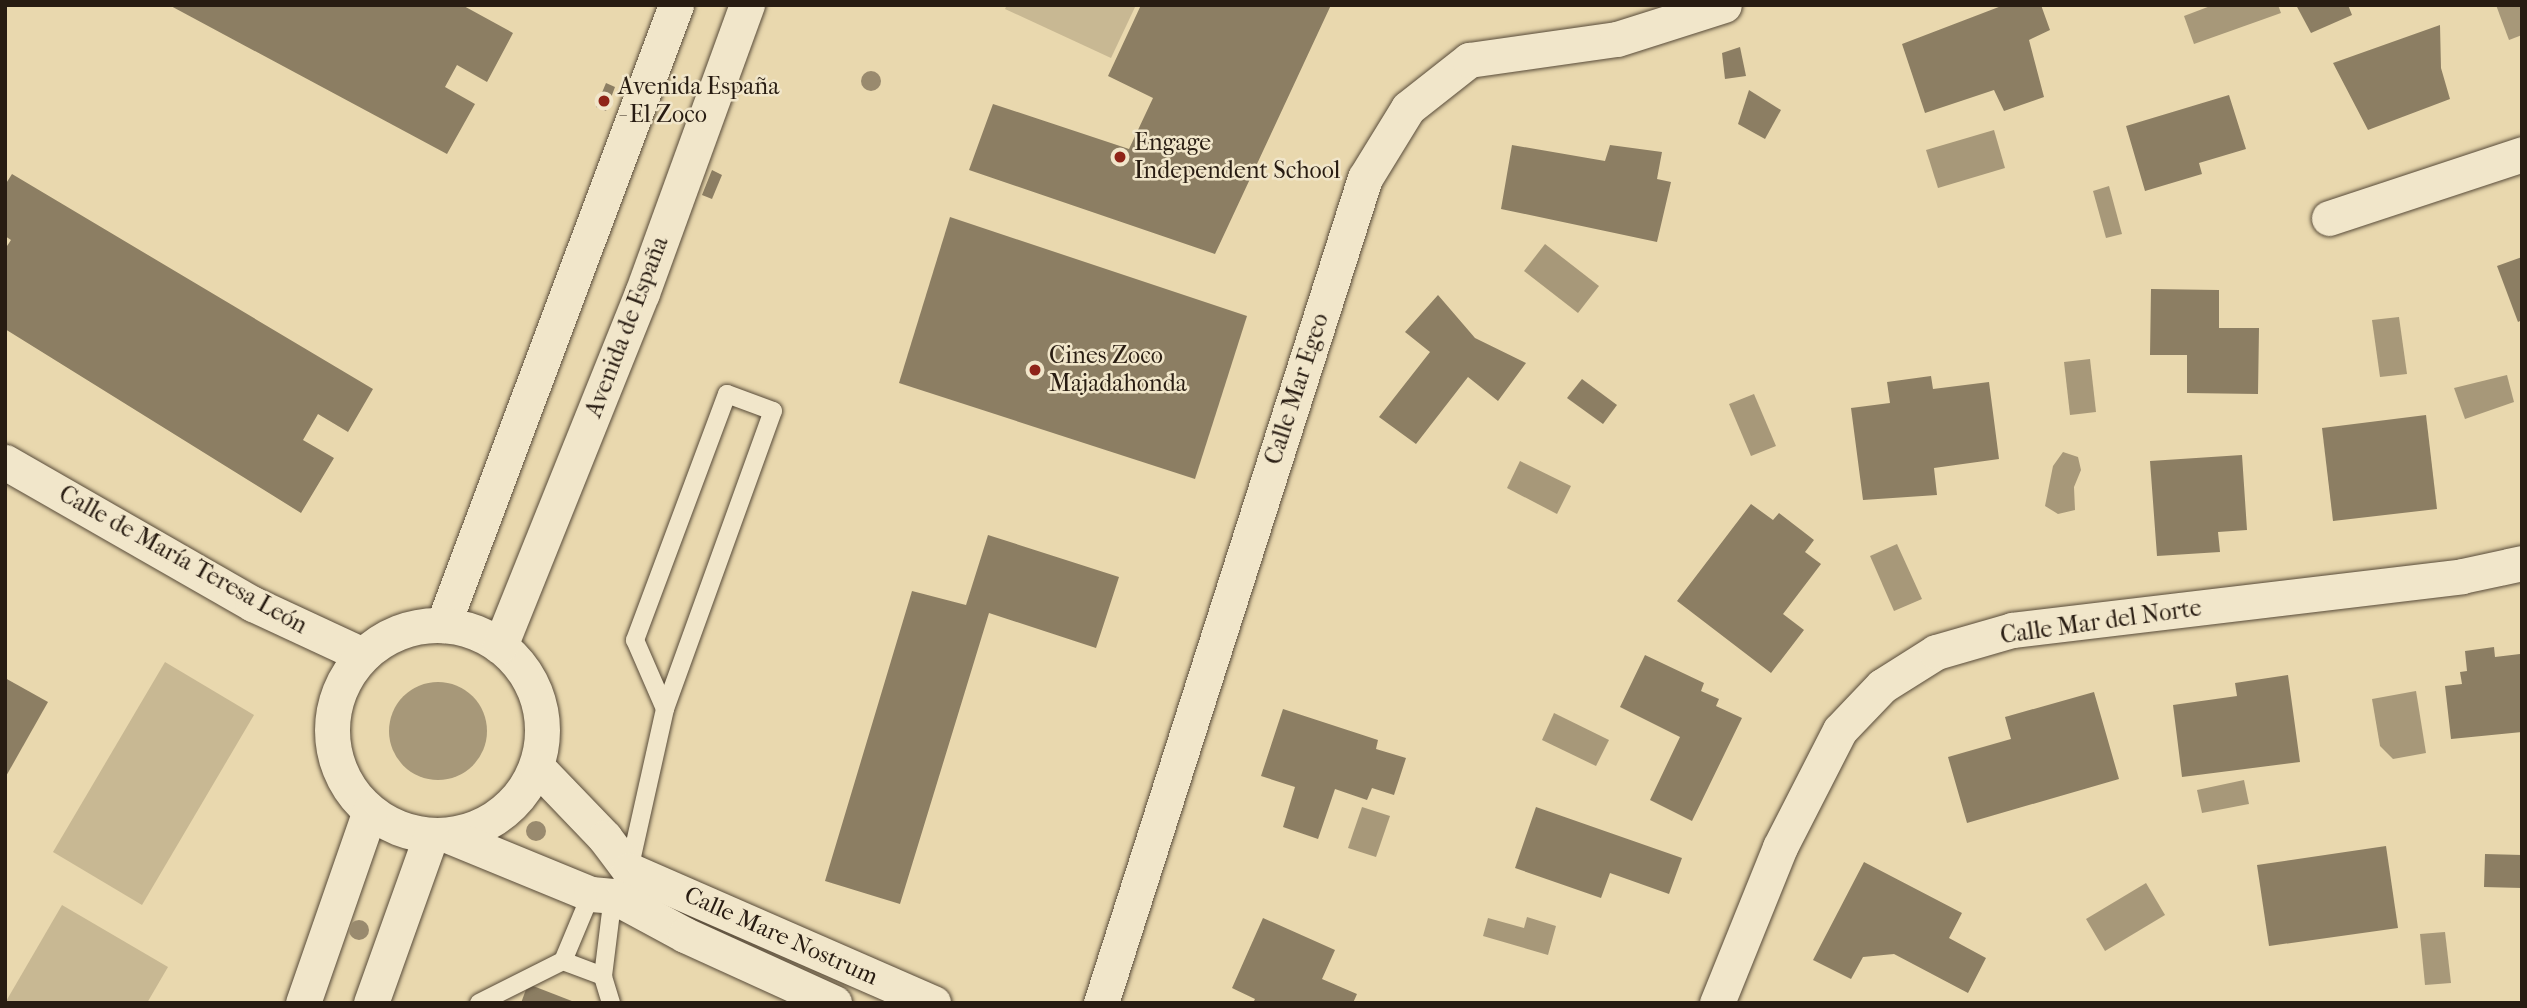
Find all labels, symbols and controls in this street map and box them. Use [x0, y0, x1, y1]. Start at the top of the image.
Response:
place label: Avenida España - El Zoco [618, 73, 779, 129]
marker: Avenida España - El Zoco [596, 93, 612, 109]
place label: Engage Independent School [1134, 129, 1340, 185]
marker: Engage Independent School [1112, 149, 1128, 165]
street label: Avenida de España [579, 233, 675, 421]
street label: Calle Mar Egeo [1259, 310, 1335, 468]
place label: Cines Zoco Majadahonda [1049, 342, 1187, 398]
marker: Cines Zoco Majadahonda [1027, 362, 1043, 378]
street label: Calle de María Teresa León [54, 480, 312, 640]
street label: Calle Mar del Norte [1999, 594, 2203, 650]
street label: Calle Mare Nostrum [680, 880, 882, 992]

